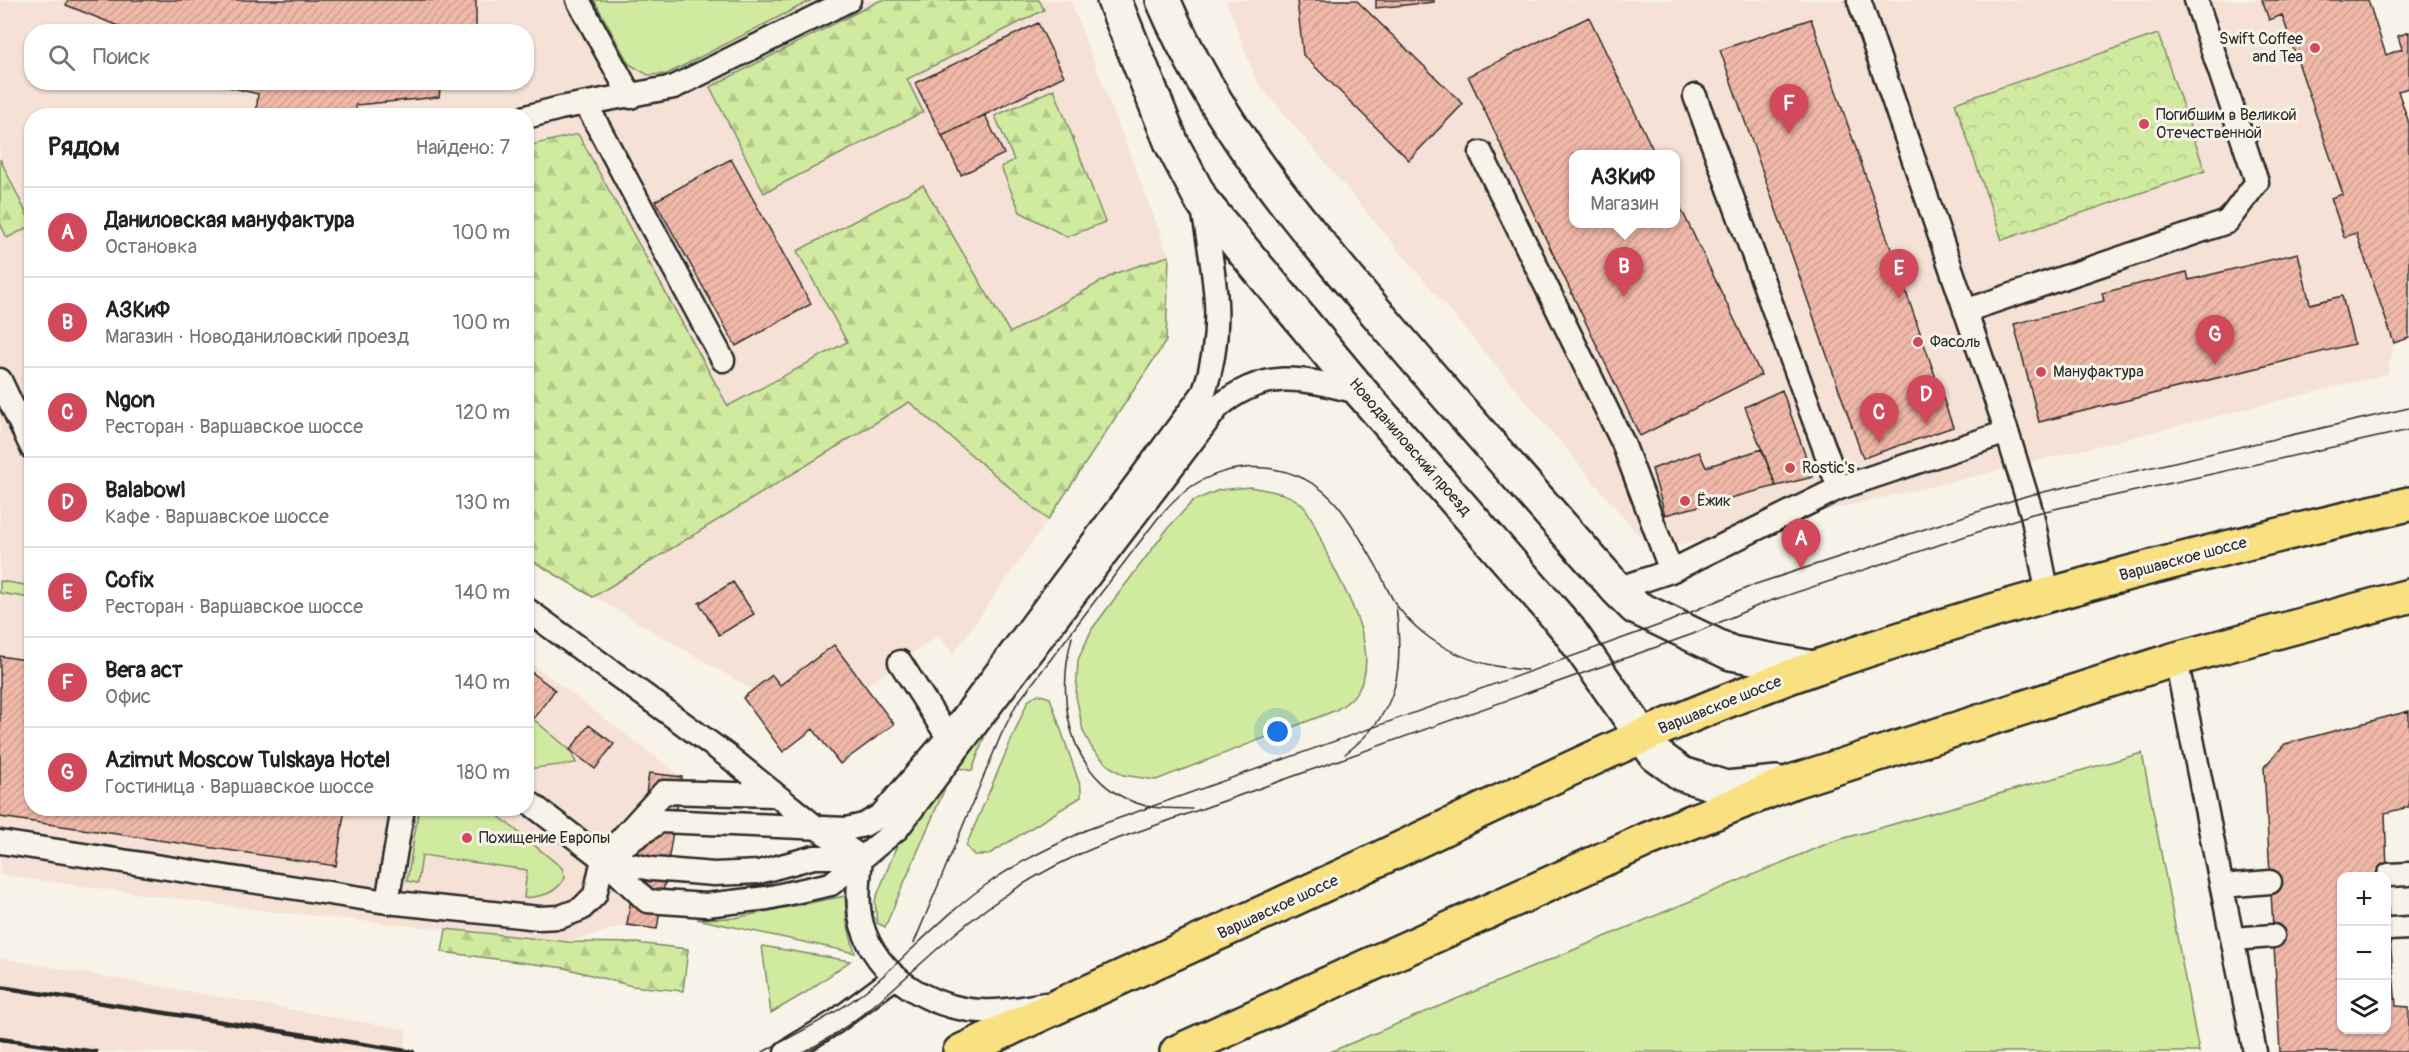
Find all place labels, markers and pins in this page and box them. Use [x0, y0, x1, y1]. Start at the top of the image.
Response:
place label: Swift Coffee and Tea [2219, 29, 2303, 67]
marker: Swift Coffee and Tea [2308, 41, 2322, 55]
pin: F [1770, 84, 1808, 134]
place label: Погибшим в Великой Отечественной [2156, 105, 2297, 143]
marker: Погибшим в Великой Отечественной [2137, 117, 2151, 131]
pin: B [1604, 248, 1644, 297]
pin: E [1880, 250, 1918, 299]
pin: G [2196, 316, 2234, 365]
place label: Фасоль [1930, 332, 1981, 352]
marker: Фасоль [1911, 335, 1925, 349]
place label: Мануфактура [2053, 362, 2144, 382]
marker: Мануфактура [2034, 365, 2048, 379]
pin: D [1906, 376, 1946, 425]
pin: C [1860, 394, 1898, 443]
place label: Rostic's [1802, 458, 1855, 478]
marker: Rostic's [1783, 461, 1797, 475]
place label: Ёжик [1697, 491, 1731, 511]
marker: Ёжик [1678, 494, 1692, 508]
pin: A [1782, 520, 1820, 569]
place label: Похищение Европы [479, 828, 610, 848]
marker: Похищение Европы [460, 831, 474, 845]

